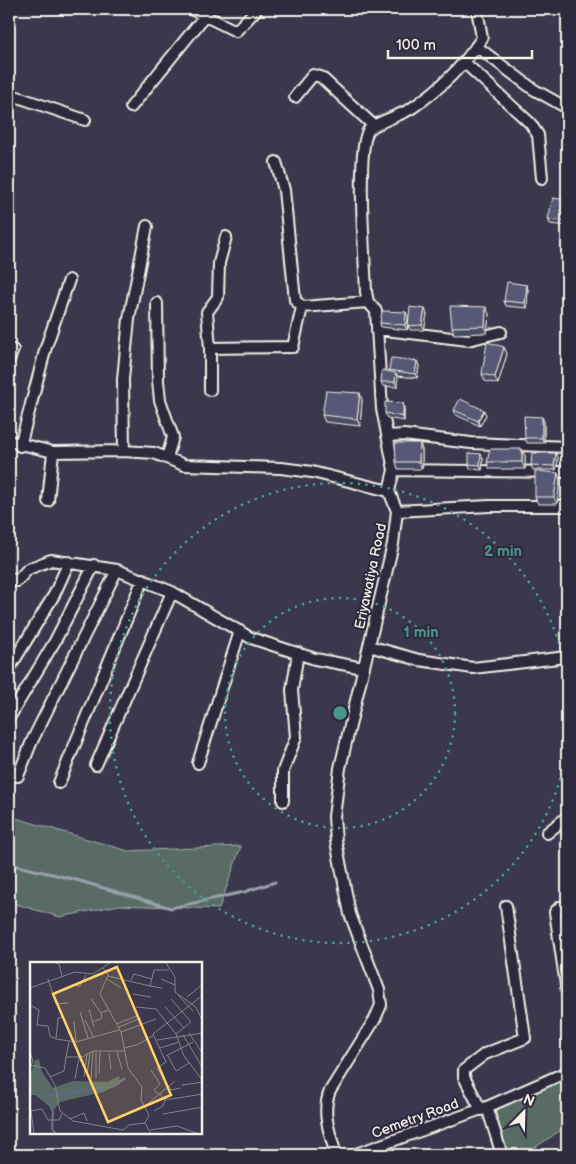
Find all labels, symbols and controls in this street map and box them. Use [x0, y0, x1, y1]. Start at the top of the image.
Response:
scale bar [388, 28, 532, 60]
text: 100 m [396, 36, 436, 55]
street label: Eriyawatiya Road [351, 522, 390, 631]
text: 2 min [484, 542, 522, 561]
text: 1 min [403, 623, 439, 642]
centre of rings [331, 704, 349, 722]
inset map [30, 962, 202, 1134]
north arrow [498, 1086, 548, 1136]
text: N [521, 1091, 537, 1110]
street label: Cemetry Road [369, 1095, 461, 1142]

